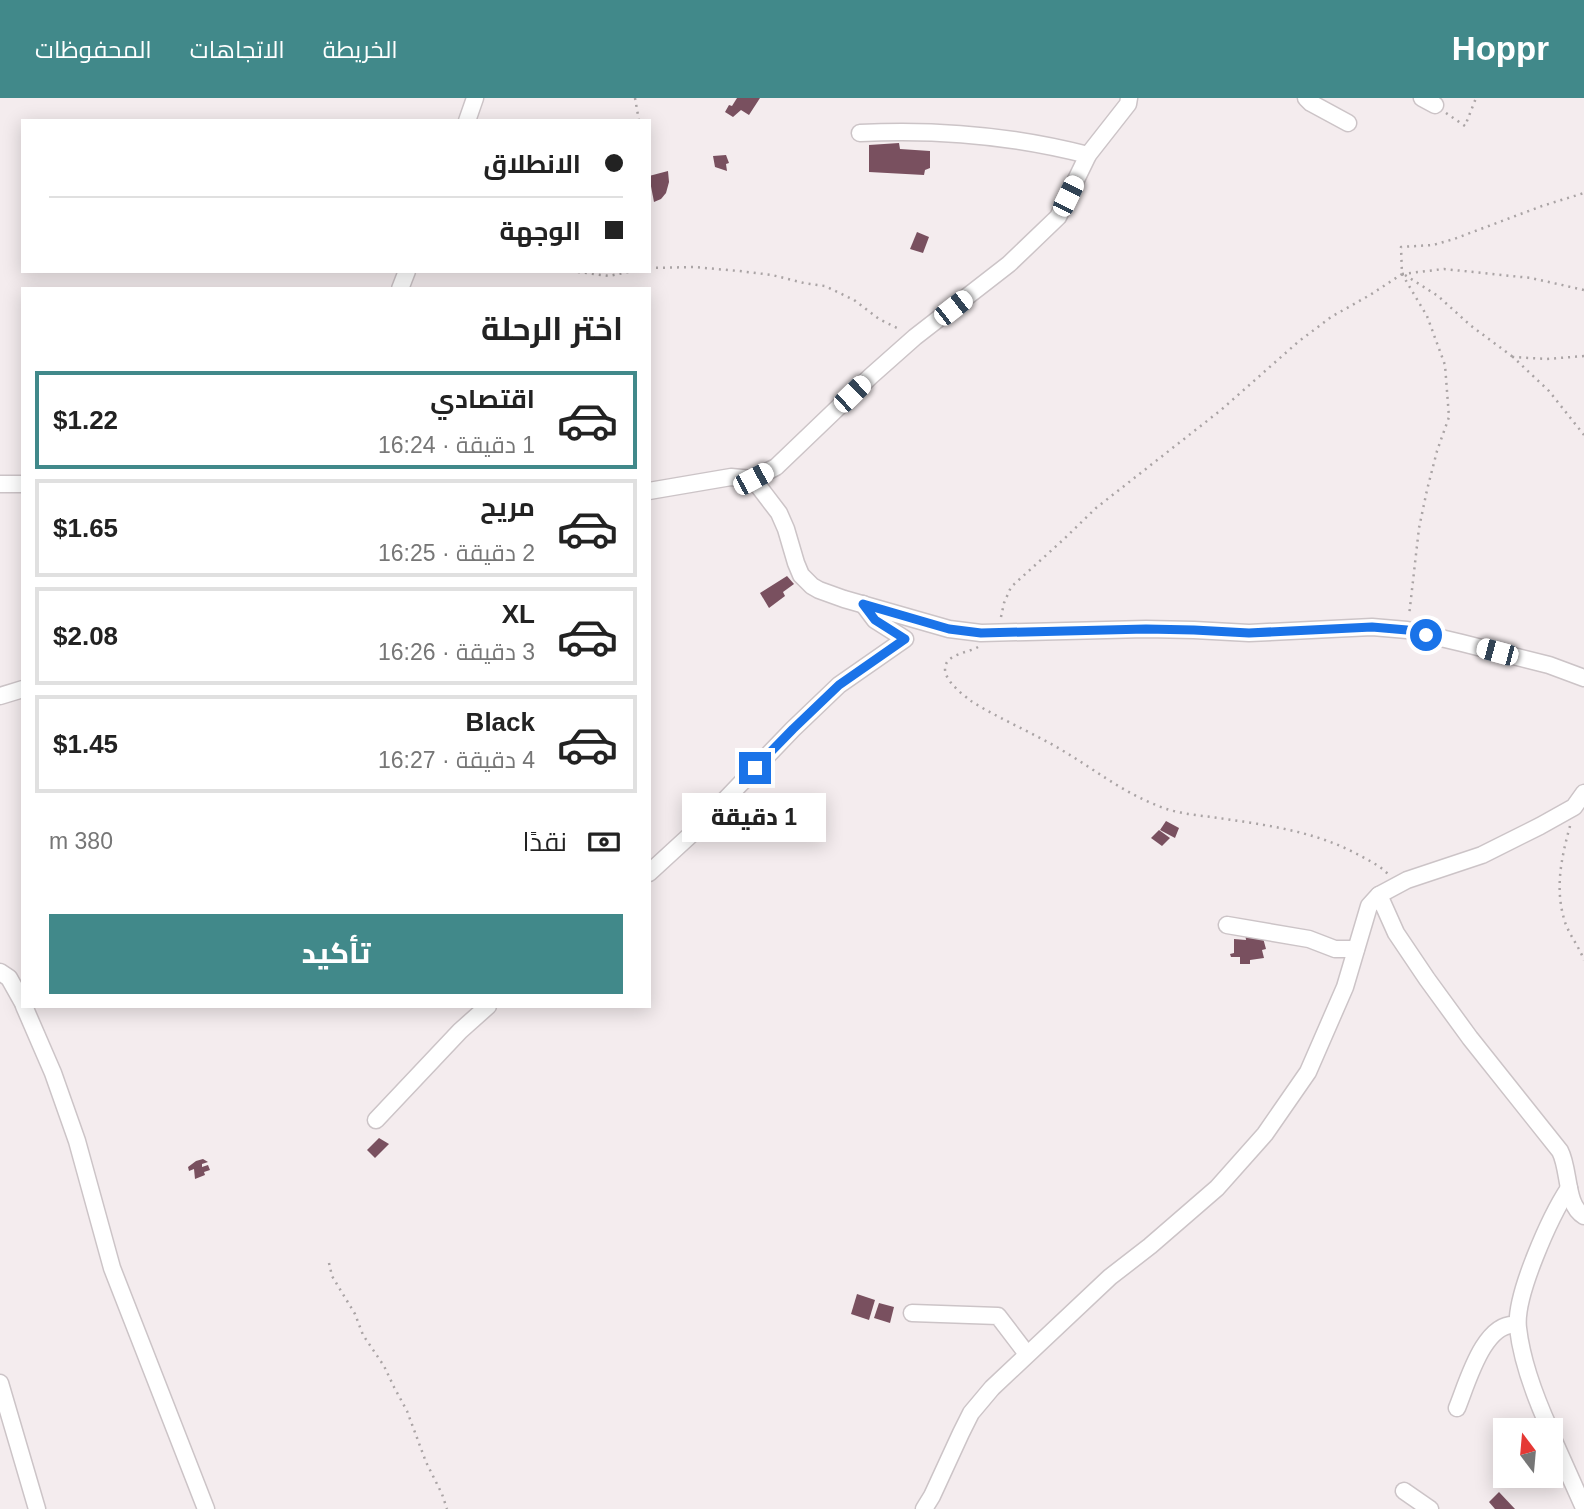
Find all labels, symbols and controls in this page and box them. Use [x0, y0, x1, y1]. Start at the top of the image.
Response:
text: Hoppr [1452, 30, 1549, 67]
text: المحفوظات [35, 36, 152, 63]
text: الاتجاهات [190, 36, 285, 63]
text: الخريطة [323, 36, 398, 63]
text: الانطلاق [483, 149, 581, 179]
car [1050, 173, 1087, 219]
text: الوجهة [500, 216, 581, 246]
car [930, 287, 977, 329]
text: اختر الرحلة [481, 311, 623, 347]
car [830, 372, 875, 416]
text: اقتصادي [430, 384, 535, 414]
icon: car [556, 389, 619, 452]
text: $1.22 [53, 405, 118, 435]
text: 1 دقيقة · 16:24 [378, 432, 535, 458]
car [730, 460, 777, 498]
text: مريح [480, 492, 535, 522]
icon: car [556, 497, 619, 560]
text: $1.65 [53, 513, 118, 543]
text: 2 دقيقة · 16:25 [378, 540, 535, 566]
text: XL [502, 599, 535, 629]
icon: car [556, 605, 619, 668]
route start [1410, 619, 1442, 651]
text: $2.08 [53, 621, 118, 651]
car [1474, 636, 1521, 668]
text: 3 دقيقة · 16:26 [378, 639, 535, 665]
text: Black [466, 707, 535, 737]
icon: car [556, 713, 619, 776]
text: $1.45 [53, 729, 118, 759]
text: 4 دقيقة · 16:27 [378, 747, 535, 773]
route end [739, 752, 771, 784]
callout: 1 دقيقة [683, 792, 827, 842]
text: 1 دقيقة [711, 804, 797, 830]
icon: cash [585, 823, 623, 861]
text: نقدًا [523, 827, 567, 857]
text: 380 m [49, 828, 113, 854]
button: تأكيد [49, 914, 623, 994]
north arrow [1493, 1418, 1563, 1488]
map controls [1493, 1418, 1563, 1488]

